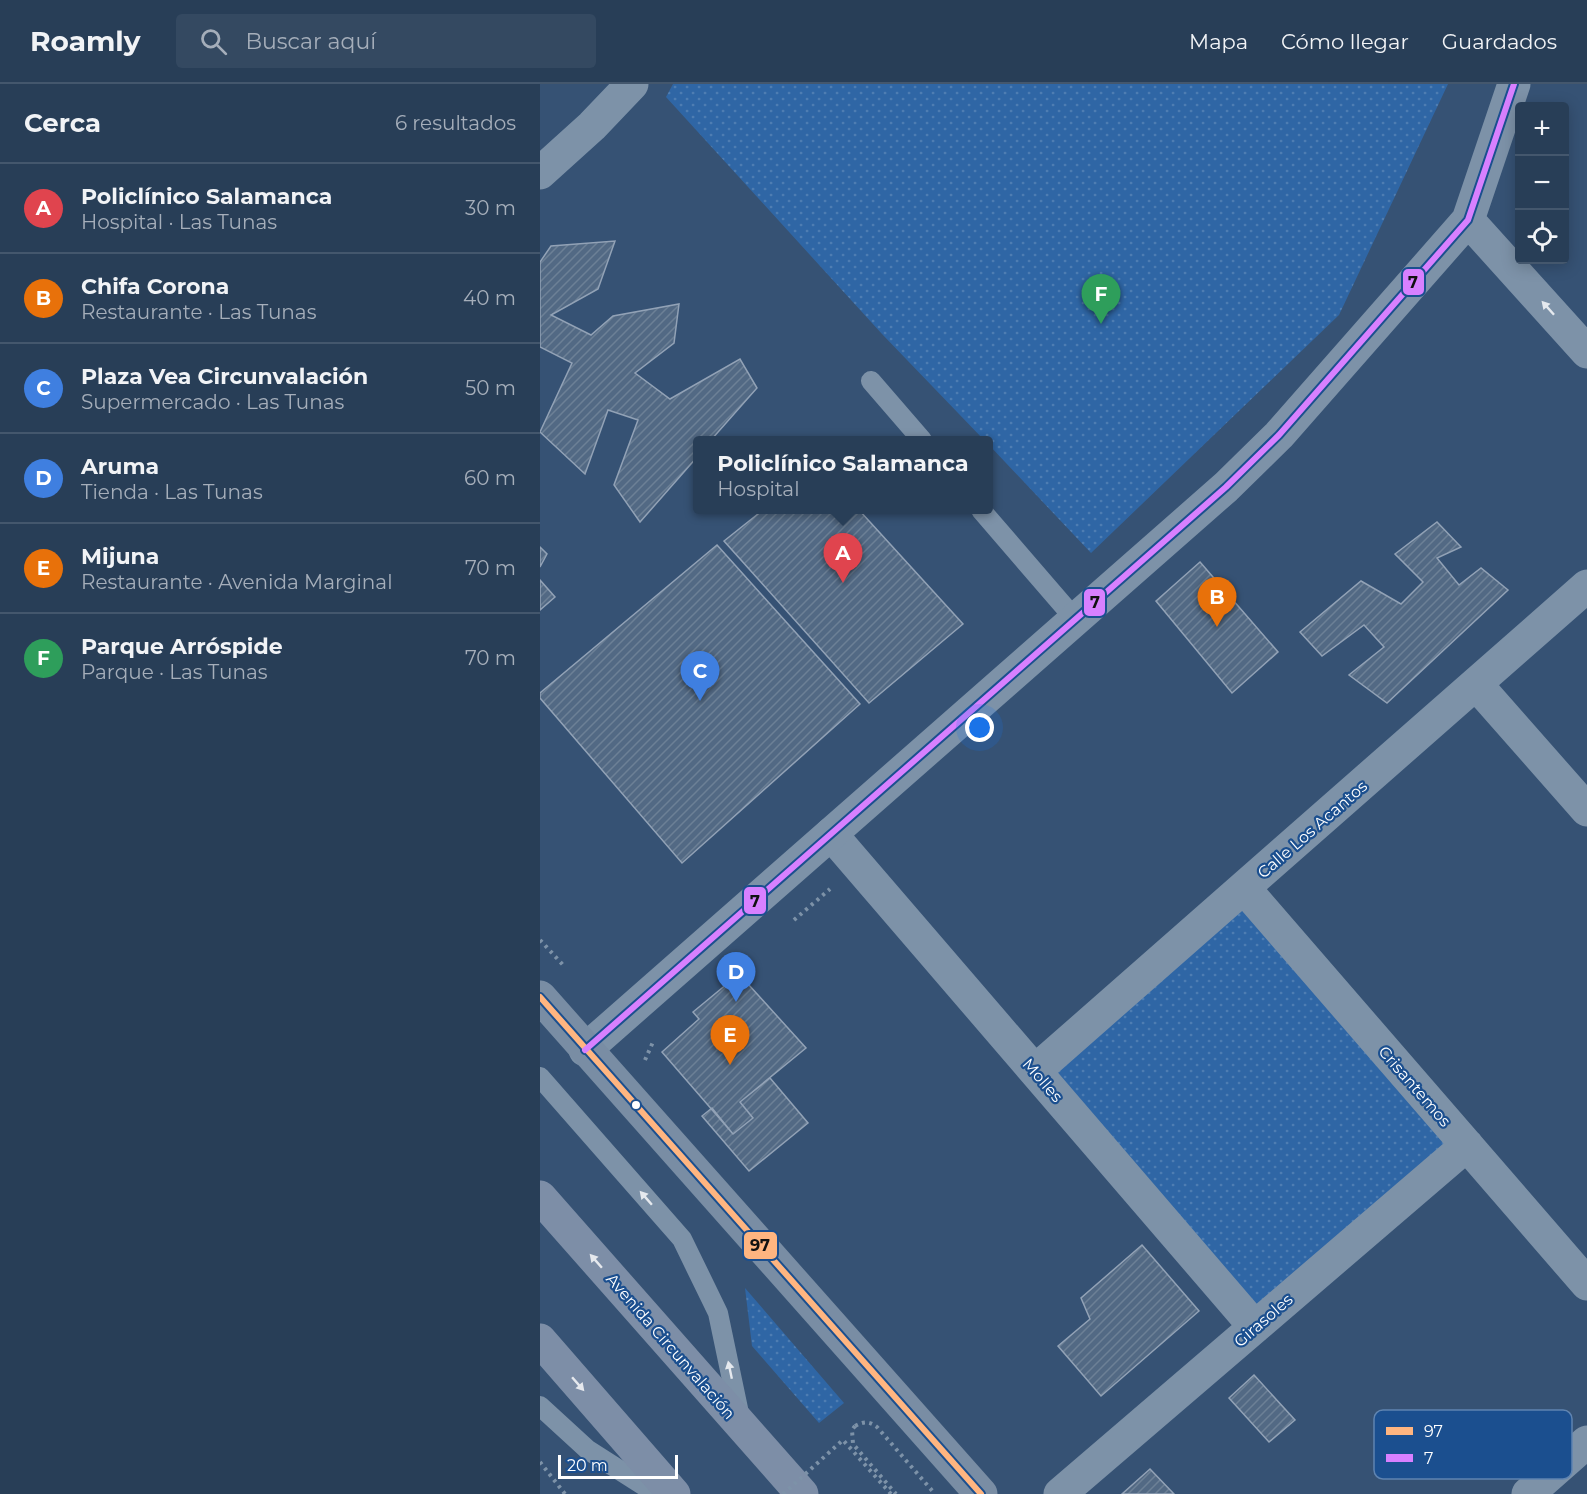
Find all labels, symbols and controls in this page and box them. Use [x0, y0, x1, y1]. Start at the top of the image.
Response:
search box [176, 14, 596, 68]
text: Roamly [30, 24, 140, 58]
icon: search [197, 25, 230, 58]
text: Buscar aquí [245, 28, 376, 55]
text: Mapa [1189, 29, 1248, 54]
text: Cómo llegar [1281, 29, 1409, 54]
text: Guardados [1442, 29, 1557, 54]
map controls [1515, 102, 1569, 264]
button: + [1515, 102, 1569, 156]
text: Cerca [24, 107, 101, 139]
text: 6 resultados [395, 111, 516, 135]
button: − [1515, 156, 1569, 210]
text: Policlínico Salamanca [81, 183, 332, 210]
text: A [36, 196, 51, 220]
text: 30 m [465, 196, 516, 220]
text: Hospital · Las Tunas [81, 210, 277, 234]
button: locate [1515, 210, 1569, 264]
line badge: 7 [1402, 268, 1425, 296]
text: Chifa Corona [81, 273, 229, 300]
text: 7 [1408, 273, 1418, 292]
pin: F [1082, 274, 1120, 324]
text: B [36, 286, 51, 310]
text: 40 m [463, 286, 516, 310]
text: Restaurante · Las Tunas [81, 300, 316, 324]
one-way arrow [1542, 301, 1555, 316]
text: Plaza Vea Circunvalación [81, 363, 368, 390]
text: C [36, 376, 51, 400]
text: 50 m [465, 376, 516, 400]
text: Supermercado · Las Tunas [81, 390, 344, 414]
popup [693, 436, 993, 514]
text: Policlínico Salamanca [717, 450, 969, 477]
text: Aruma [81, 453, 159, 480]
text: D [35, 466, 52, 490]
text: 60 m [464, 466, 516, 490]
text: Hospital [717, 477, 800, 501]
text: Tienda · Las Tunas [81, 480, 263, 504]
pin: A [824, 534, 862, 583]
text: Mijuna [81, 543, 159, 570]
text: E [37, 556, 50, 580]
text: 70 m [465, 556, 516, 580]
text: Restaurante · Avenida Marginal [81, 570, 393, 594]
pin: B [1198, 578, 1236, 627]
line badge: 7 [1083, 588, 1106, 617]
text: 7 [1090, 593, 1100, 612]
text: Parque Arróspide [81, 633, 283, 660]
text: F [37, 646, 50, 670]
text: 70 m [465, 646, 516, 670]
pin: C [680, 652, 720, 701]
text: Parque · Las Tunas [81, 660, 268, 684]
your location [965, 713, 994, 742]
street label: Calle Los Acantos [1254, 776, 1371, 882]
line badge: 7 [743, 886, 767, 915]
text: 7 [750, 892, 760, 911]
pin: D [716, 952, 756, 1002]
pin: E [710, 1016, 750, 1065]
street label: Crisantemos [1374, 1042, 1455, 1131]
street label: Molles [1019, 1055, 1067, 1106]
unlabelled marker [630, 1099, 642, 1111]
one-way arrow [640, 1191, 653, 1206]
line badge: 97 [743, 1231, 778, 1260]
text: 97 [750, 1236, 770, 1255]
one-way arrow [590, 1254, 603, 1269]
street label: Avenida Circunvalación [602, 1270, 739, 1423]
street label: Girasoles [1230, 1290, 1297, 1351]
one-way arrow [725, 1360, 734, 1379]
one-way arrow [572, 1376, 585, 1392]
legend [1374, 1410, 1572, 1479]
text: 97 [1424, 1422, 1443, 1441]
text: 7 [1424, 1449, 1433, 1468]
scale bar [558, 1452, 678, 1480]
text: 20 m [567, 1456, 608, 1475]

